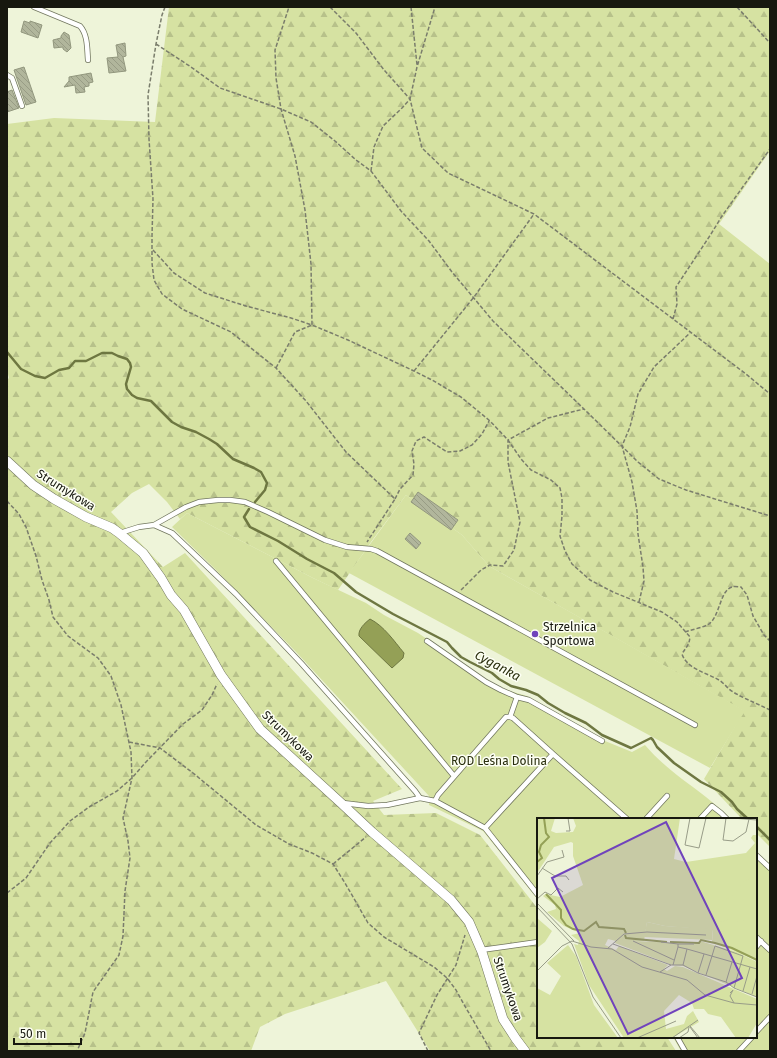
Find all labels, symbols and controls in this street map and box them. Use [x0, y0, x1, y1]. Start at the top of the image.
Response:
street label: Strumykowa [34, 466, 98, 514]
place label: Strzelnica Sportowa [543, 620, 596, 648]
marker: Strzelnica Sportowa [530, 629, 540, 639]
water label: Cyganka [472, 647, 523, 684]
street label: Strumykowa [259, 708, 317, 764]
park label: ROD Leśna Dolina [451, 754, 547, 768]
inset map [537, 818, 757, 1038]
street label: Strumykowa [491, 955, 525, 1023]
scale bar [14, 1020, 81, 1046]
text: 50 m [20, 1027, 46, 1041]

